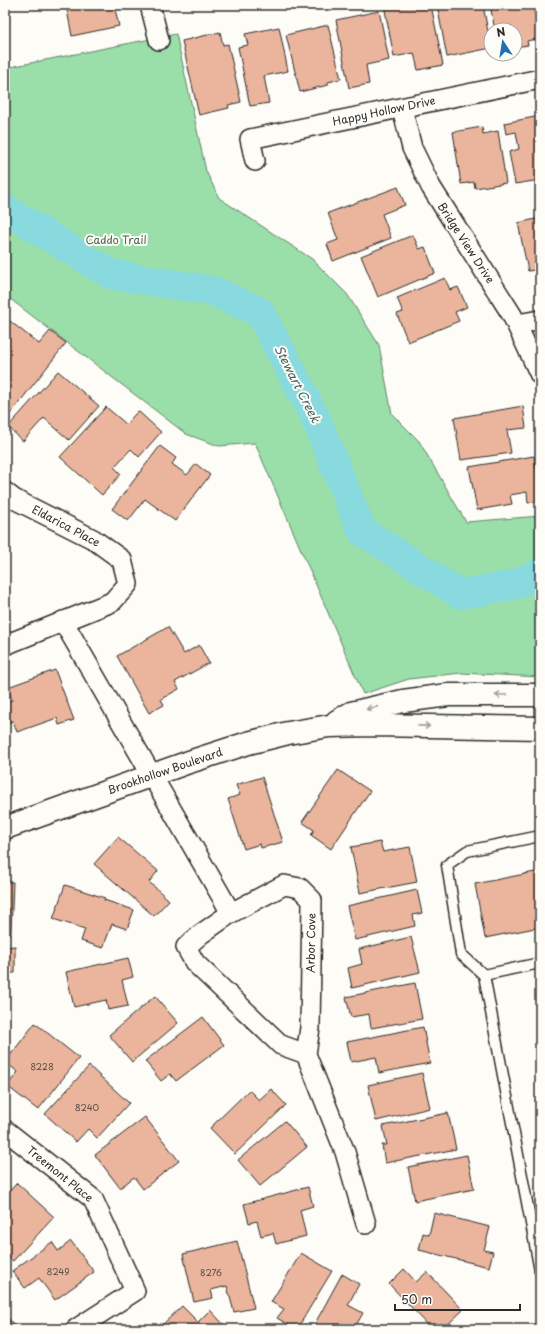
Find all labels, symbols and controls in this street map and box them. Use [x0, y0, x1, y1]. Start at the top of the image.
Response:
north arrow [483, 22, 523, 62]
text: N [495, 22, 507, 41]
street label: Happy Hollow Drive [331, 91, 437, 130]
street label: Bridge View Drive [434, 199, 499, 287]
park label: Caddo Trail [85, 231, 147, 248]
water label: Stewart Creek [271, 342, 326, 426]
street label: Eldarica Place [29, 500, 103, 551]
one-way arrow [495, 691, 508, 699]
one-way arrow [366, 705, 379, 712]
one-way arrow [417, 722, 430, 730]
street label: Brookhollow Boulevard [105, 743, 225, 798]
street label: Arbor Cove [301, 913, 320, 973]
house number: 8228 [30, 1059, 54, 1073]
house number: 8240 [75, 1100, 100, 1114]
street label: Treemont Place [23, 1141, 97, 1206]
house number: 8249 [47, 1264, 69, 1278]
house number: 8276 [200, 1265, 222, 1279]
scale bar [395, 1286, 520, 1312]
text: 50 m [401, 1290, 432, 1308]

